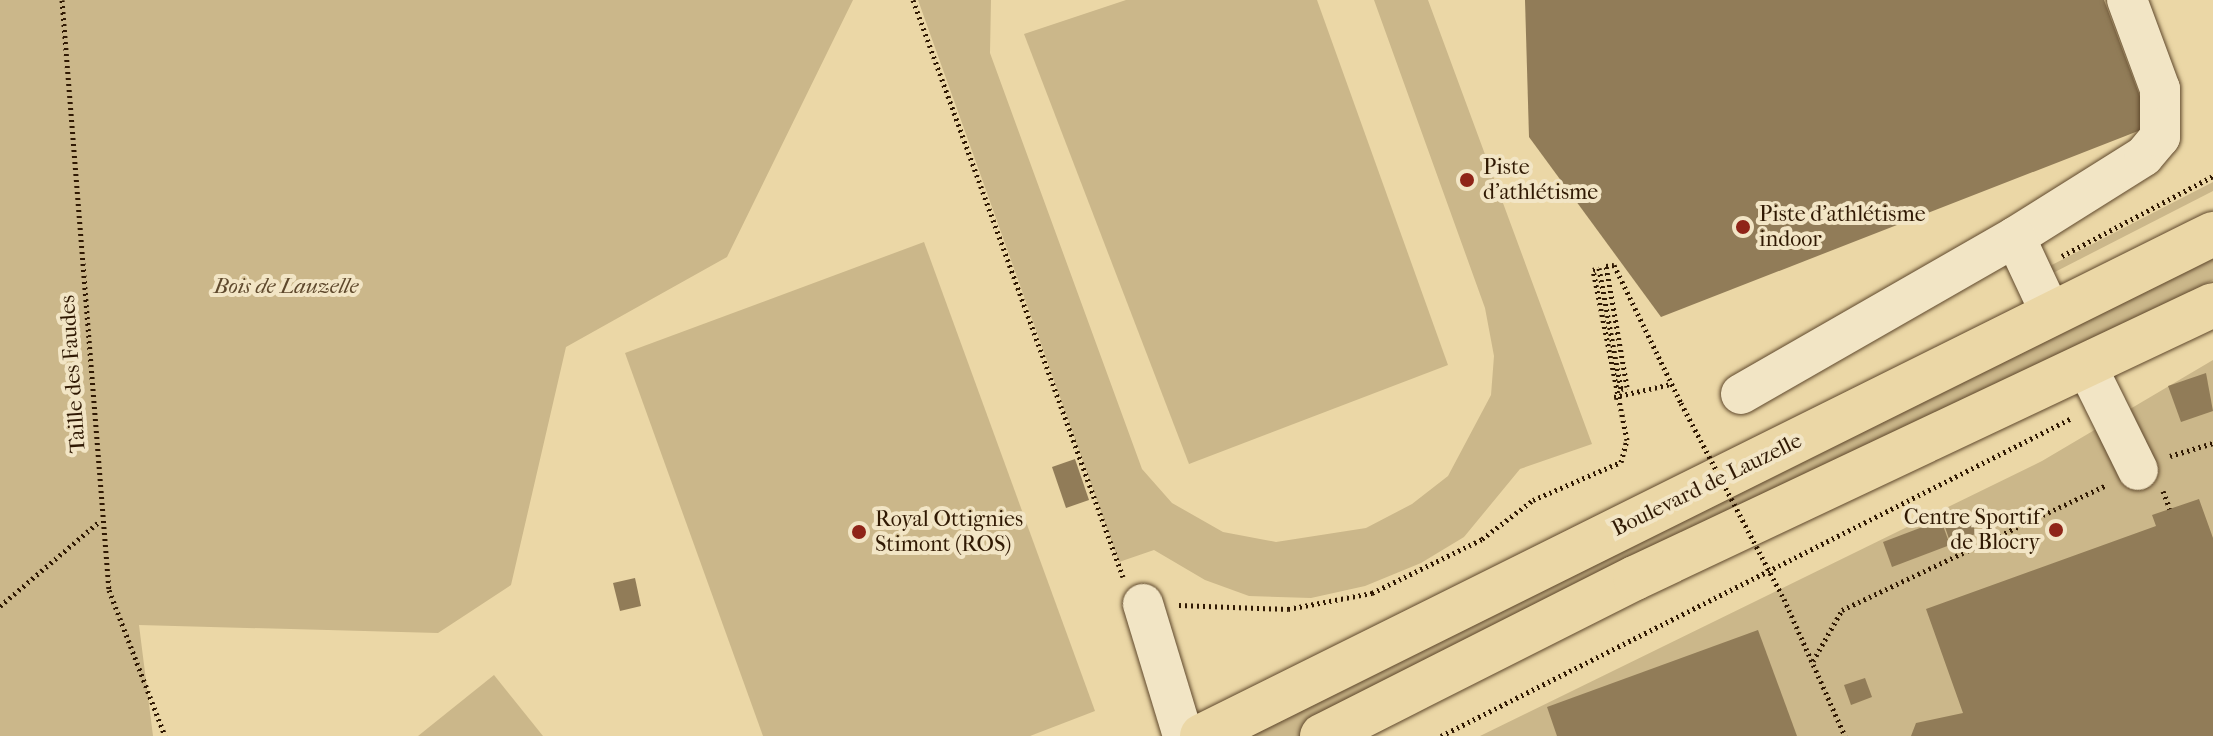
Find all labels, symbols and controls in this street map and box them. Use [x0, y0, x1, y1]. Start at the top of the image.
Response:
place label: Piste d'athlétisme [1483, 154, 1598, 206]
marker: Piste d'athlétisme [1458, 171, 1476, 189]
place label: Piste d'athlétisme indoor [1759, 201, 1926, 252]
marker: Piste d'athlétisme indoor [1734, 218, 1752, 236]
park label: Bois de Lauzelle [214, 274, 358, 300]
street label: Taille des Faudes [54, 294, 92, 454]
street label: Boulevard de Lauzelle [1608, 428, 1806, 542]
place label: Centre Sportif de Blocry [1904, 504, 2040, 556]
place label: Royal Ottignies Stimont (ROS) [875, 506, 1023, 558]
marker: Centre Sportif de Blocry [2047, 521, 2065, 539]
marker: Royal Ottignies Stimont (ROS) [850, 523, 868, 541]

